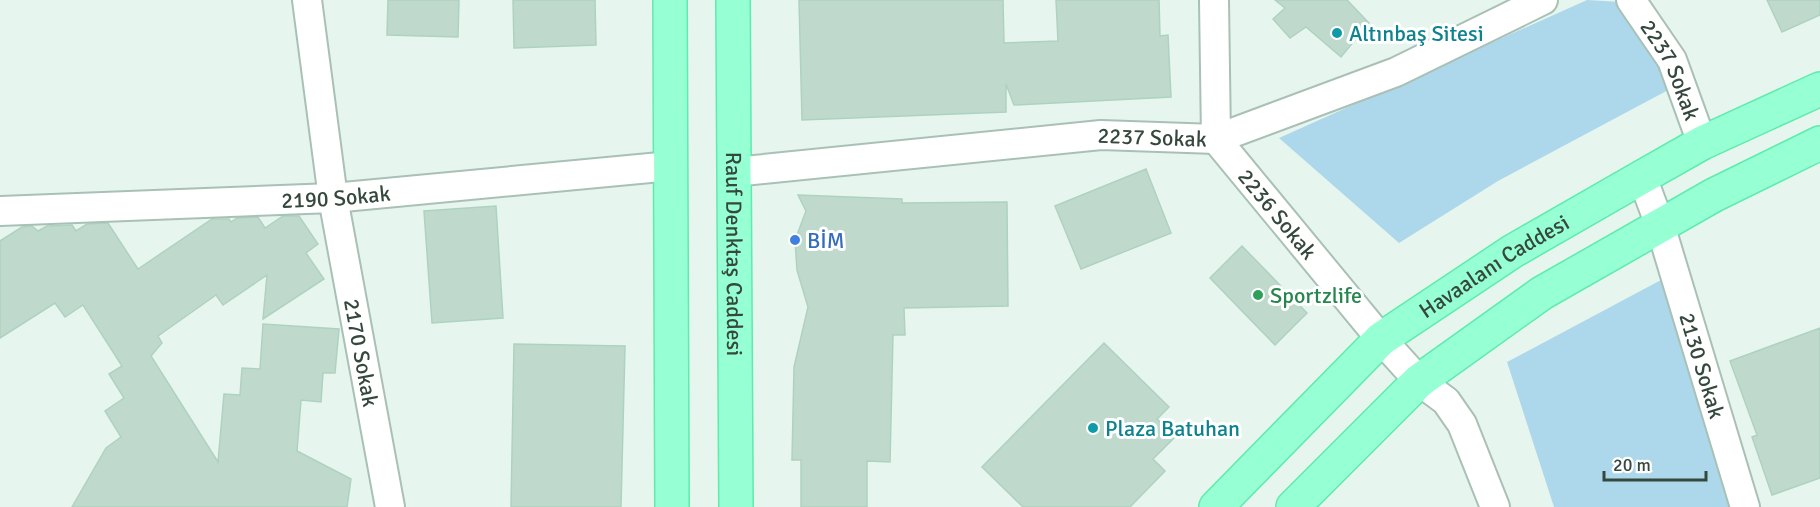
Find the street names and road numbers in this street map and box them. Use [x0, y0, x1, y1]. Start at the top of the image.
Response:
street label: 2237 Sokak [1634, 14, 1706, 124]
street label: 2237 Sokak [1097, 122, 1207, 153]
street label: Rauf Denktaş Caddesi [720, 152, 748, 356]
street label: 2236 Sokak [1232, 163, 1323, 265]
street label: 2190 Sokak [281, 180, 391, 214]
street label: Havaalanı Caddesi [1414, 209, 1574, 324]
street label: 2170 Sokak [338, 297, 384, 409]
street label: 2130 Sokak [1673, 309, 1731, 422]

